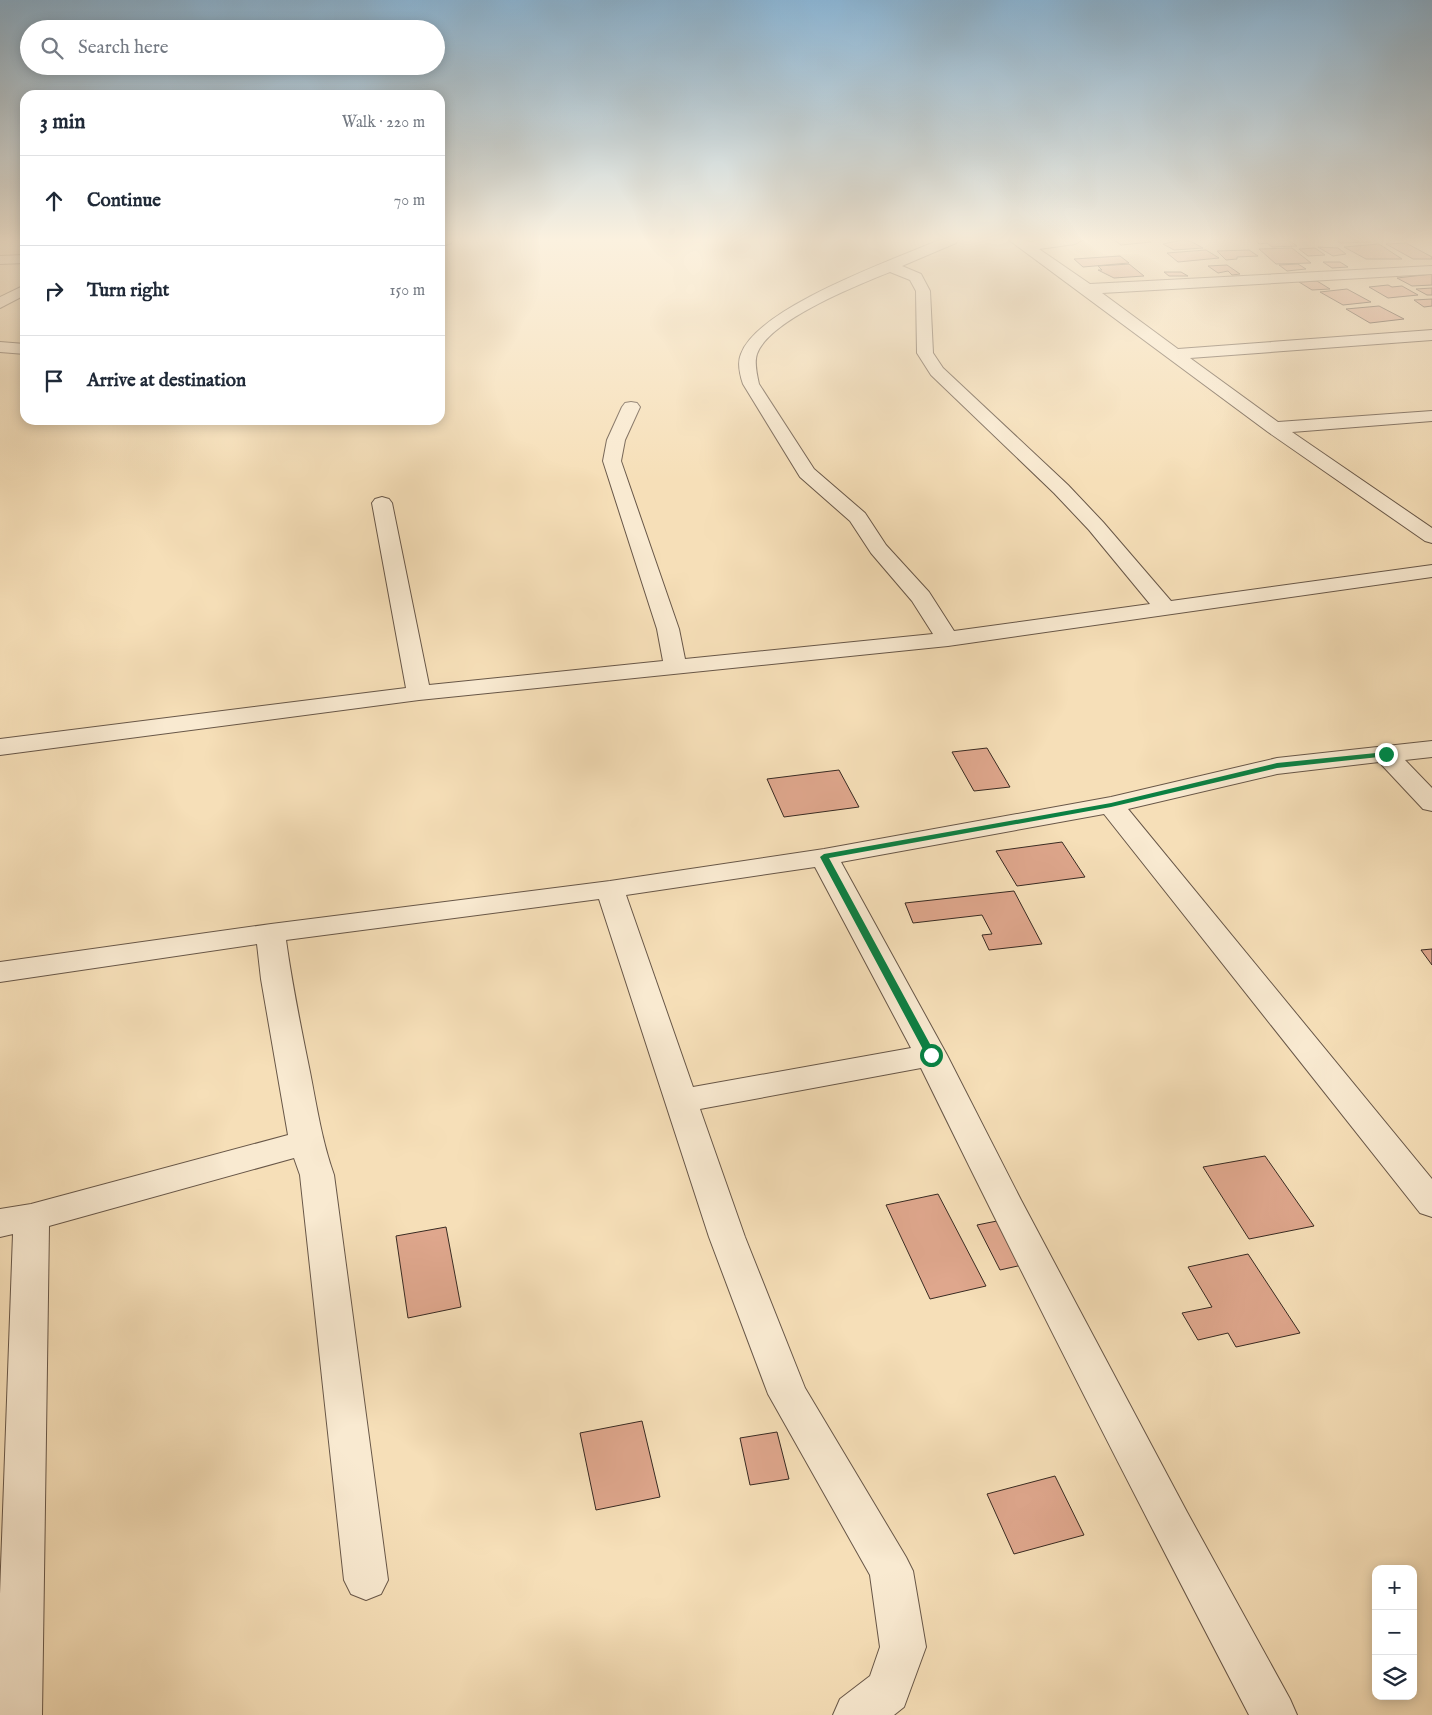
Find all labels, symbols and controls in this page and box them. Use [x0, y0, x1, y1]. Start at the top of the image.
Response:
search box [20, 20, 445, 75]
icon: search [38, 34, 66, 62]
text: Search here [78, 36, 169, 60]
text: 3 min [40, 109, 85, 136]
text: Walk · 220 m [342, 113, 425, 133]
icon: ahead [40, 187, 68, 215]
text: Continue [87, 189, 161, 213]
text: 70 m [394, 191, 425, 211]
icon: right [40, 277, 68, 305]
text: Turn right [87, 279, 169, 303]
text: 150 m [390, 281, 425, 301]
icon: arrive [40, 367, 68, 395]
text: Arrive at destination [87, 369, 246, 393]
route end [1375, 743, 1398, 766]
route start [920, 1044, 943, 1067]
map controls [1372, 1565, 1417, 1700]
button: + [1372, 1565, 1417, 1610]
button: − [1372, 1610, 1417, 1655]
button: layers [1372, 1655, 1417, 1700]

